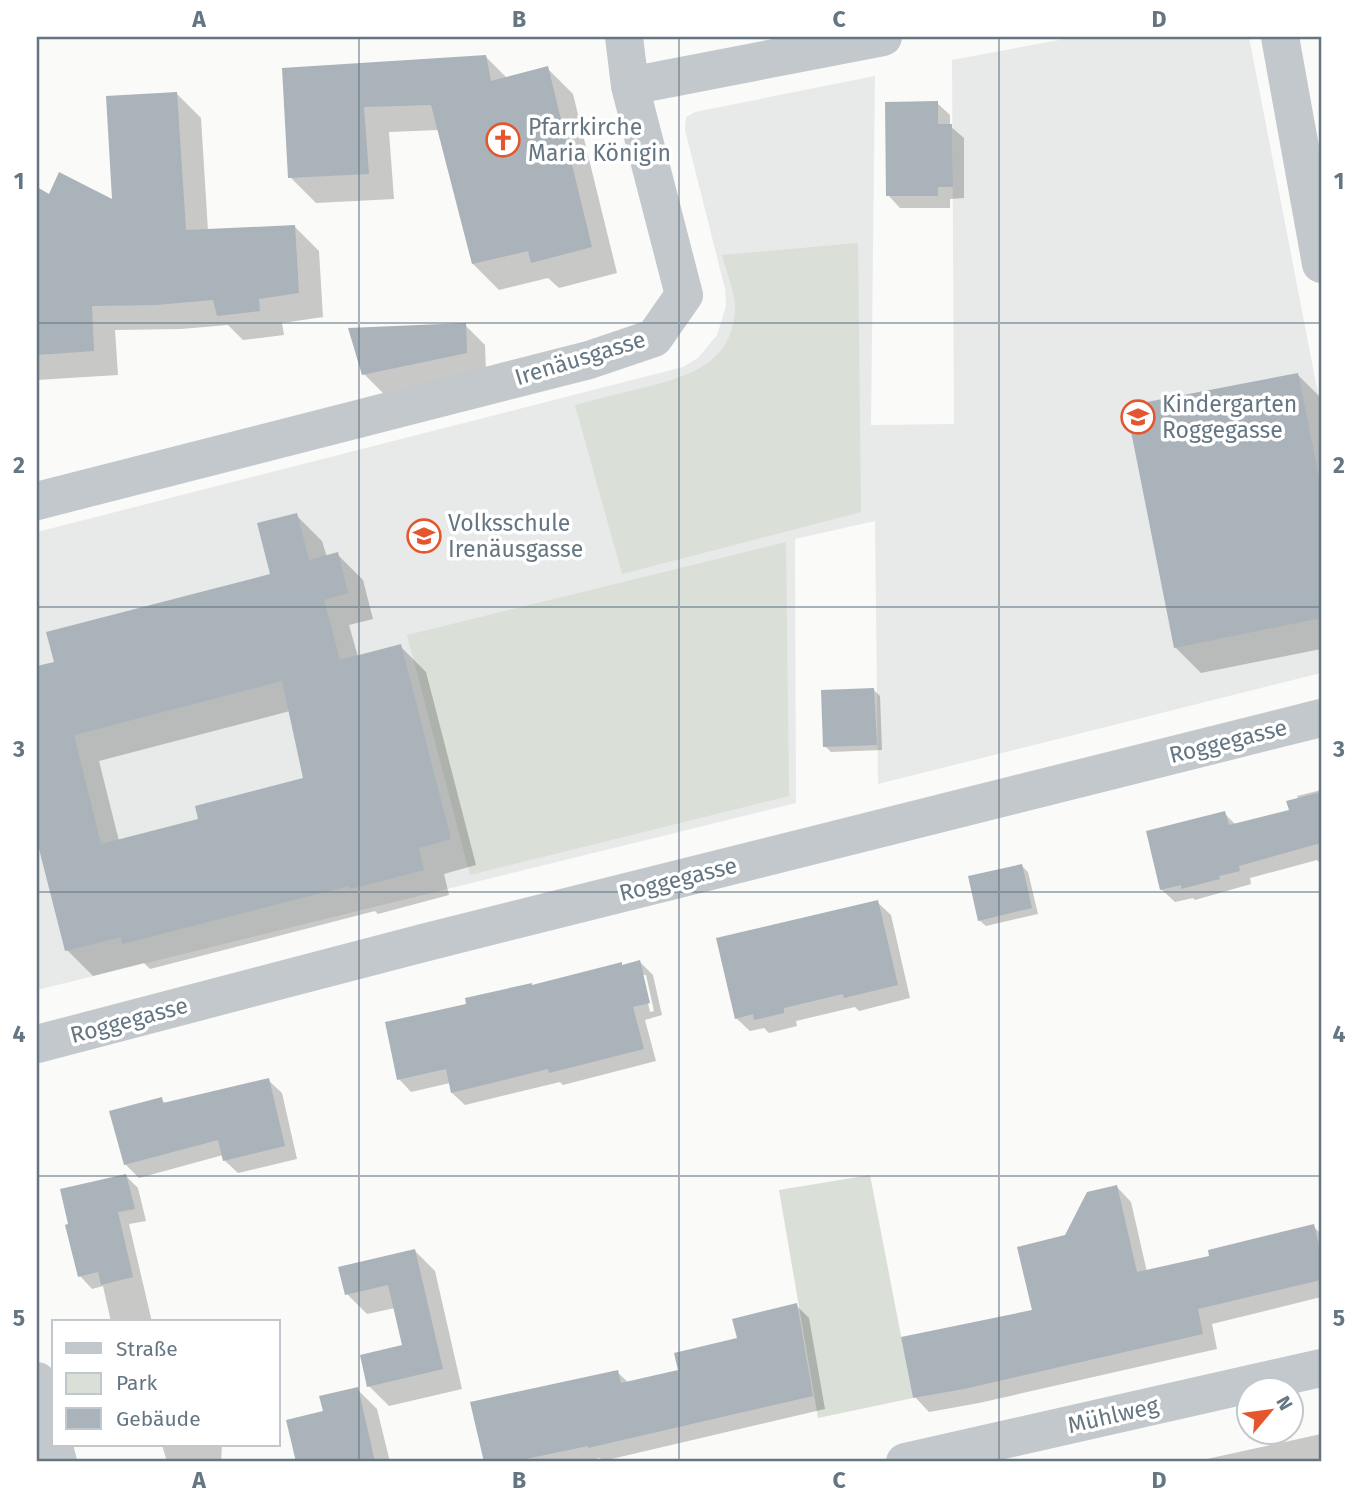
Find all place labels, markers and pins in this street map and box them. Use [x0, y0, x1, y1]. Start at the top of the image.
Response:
place label: Pfarrkirche Maria Königin [528, 113, 671, 167]
church icon: Pfarrkirche Maria Königin [484, 121, 522, 159]
place label: Kindergarten Roggegasse [1162, 390, 1297, 444]
school or university icon: Kindergarten Roggegasse [1119, 398, 1157, 436]
place label: Volksschule Irenäusgasse [448, 509, 583, 563]
school or university icon: Volksschule Irenäusgasse [405, 517, 443, 555]

